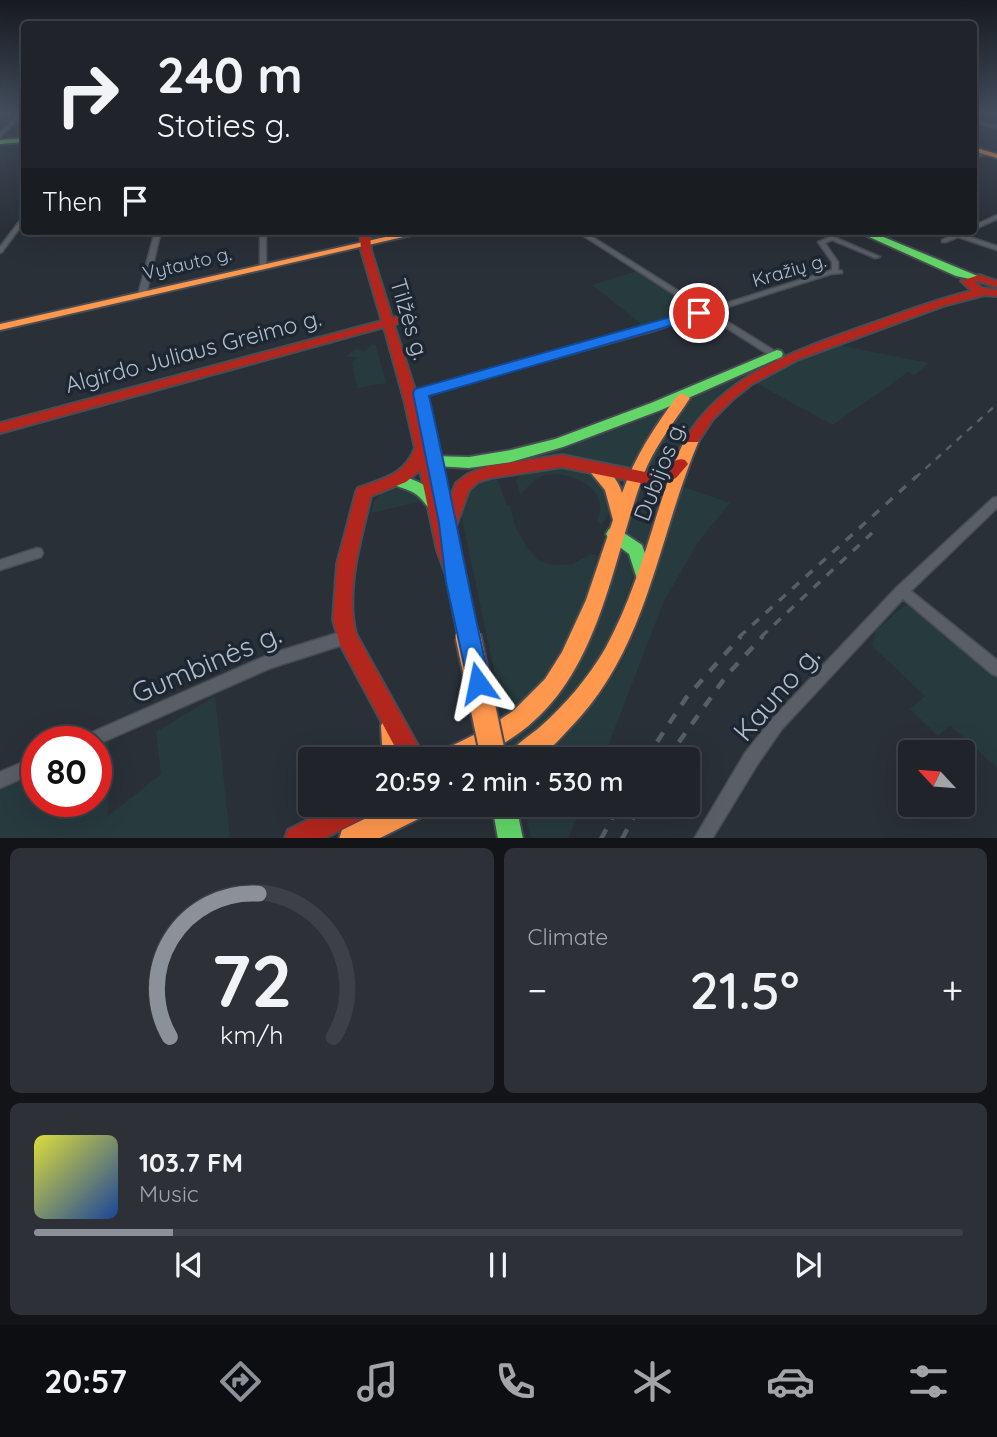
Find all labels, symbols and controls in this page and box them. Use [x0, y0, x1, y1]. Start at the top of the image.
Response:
text: 240 m [157, 44, 303, 105]
icon: right [42, 49, 133, 140]
text: Stoties g. [157, 105, 290, 145]
icon: arrive [116, 182, 154, 220]
text: Then [42, 185, 102, 218]
street label: Vytauto g. [140, 241, 234, 285]
street label: Kražių g. [749, 248, 829, 292]
street label: Tilžės g. [384, 275, 436, 363]
pin [669, 283, 729, 343]
icon: arrive [680, 294, 718, 332]
street label: Algirdo Juliaus Greimo g. [62, 303, 324, 399]
street label: Dubijos g. [627, 417, 691, 525]
street label: Gumbinės g. [126, 616, 286, 710]
street label: Kauno g. [725, 638, 827, 748]
position arrow [441, 646, 515, 720]
speed limit sign: 80 [21, 726, 112, 817]
north arrow [898, 740, 975, 817]
map controls [898, 740, 975, 817]
text: 20:59 · 2 min · 530 m [375, 765, 623, 798]
text: Climate [528, 922, 608, 951]
text: 72 [211, 934, 292, 1025]
text: 21.5° [690, 957, 799, 1022]
text: − [528, 966, 547, 1014]
text: + [942, 966, 963, 1014]
text: km/h [220, 1018, 283, 1049]
text: 103.7 FM [139, 1146, 243, 1179]
text: Music [139, 1179, 199, 1208]
icon: previous [170, 1246, 208, 1284]
icon: pause [479, 1246, 517, 1284]
icon: next [789, 1246, 827, 1284]
icon: directions [216, 1357, 265, 1406]
icon: music [353, 1357, 402, 1406]
icon: phone [491, 1357, 540, 1406]
icon: climate [628, 1357, 677, 1406]
icon: car [766, 1357, 815, 1406]
icon: filters [904, 1357, 953, 1406]
text: 20:57 [44, 1361, 127, 1401]

